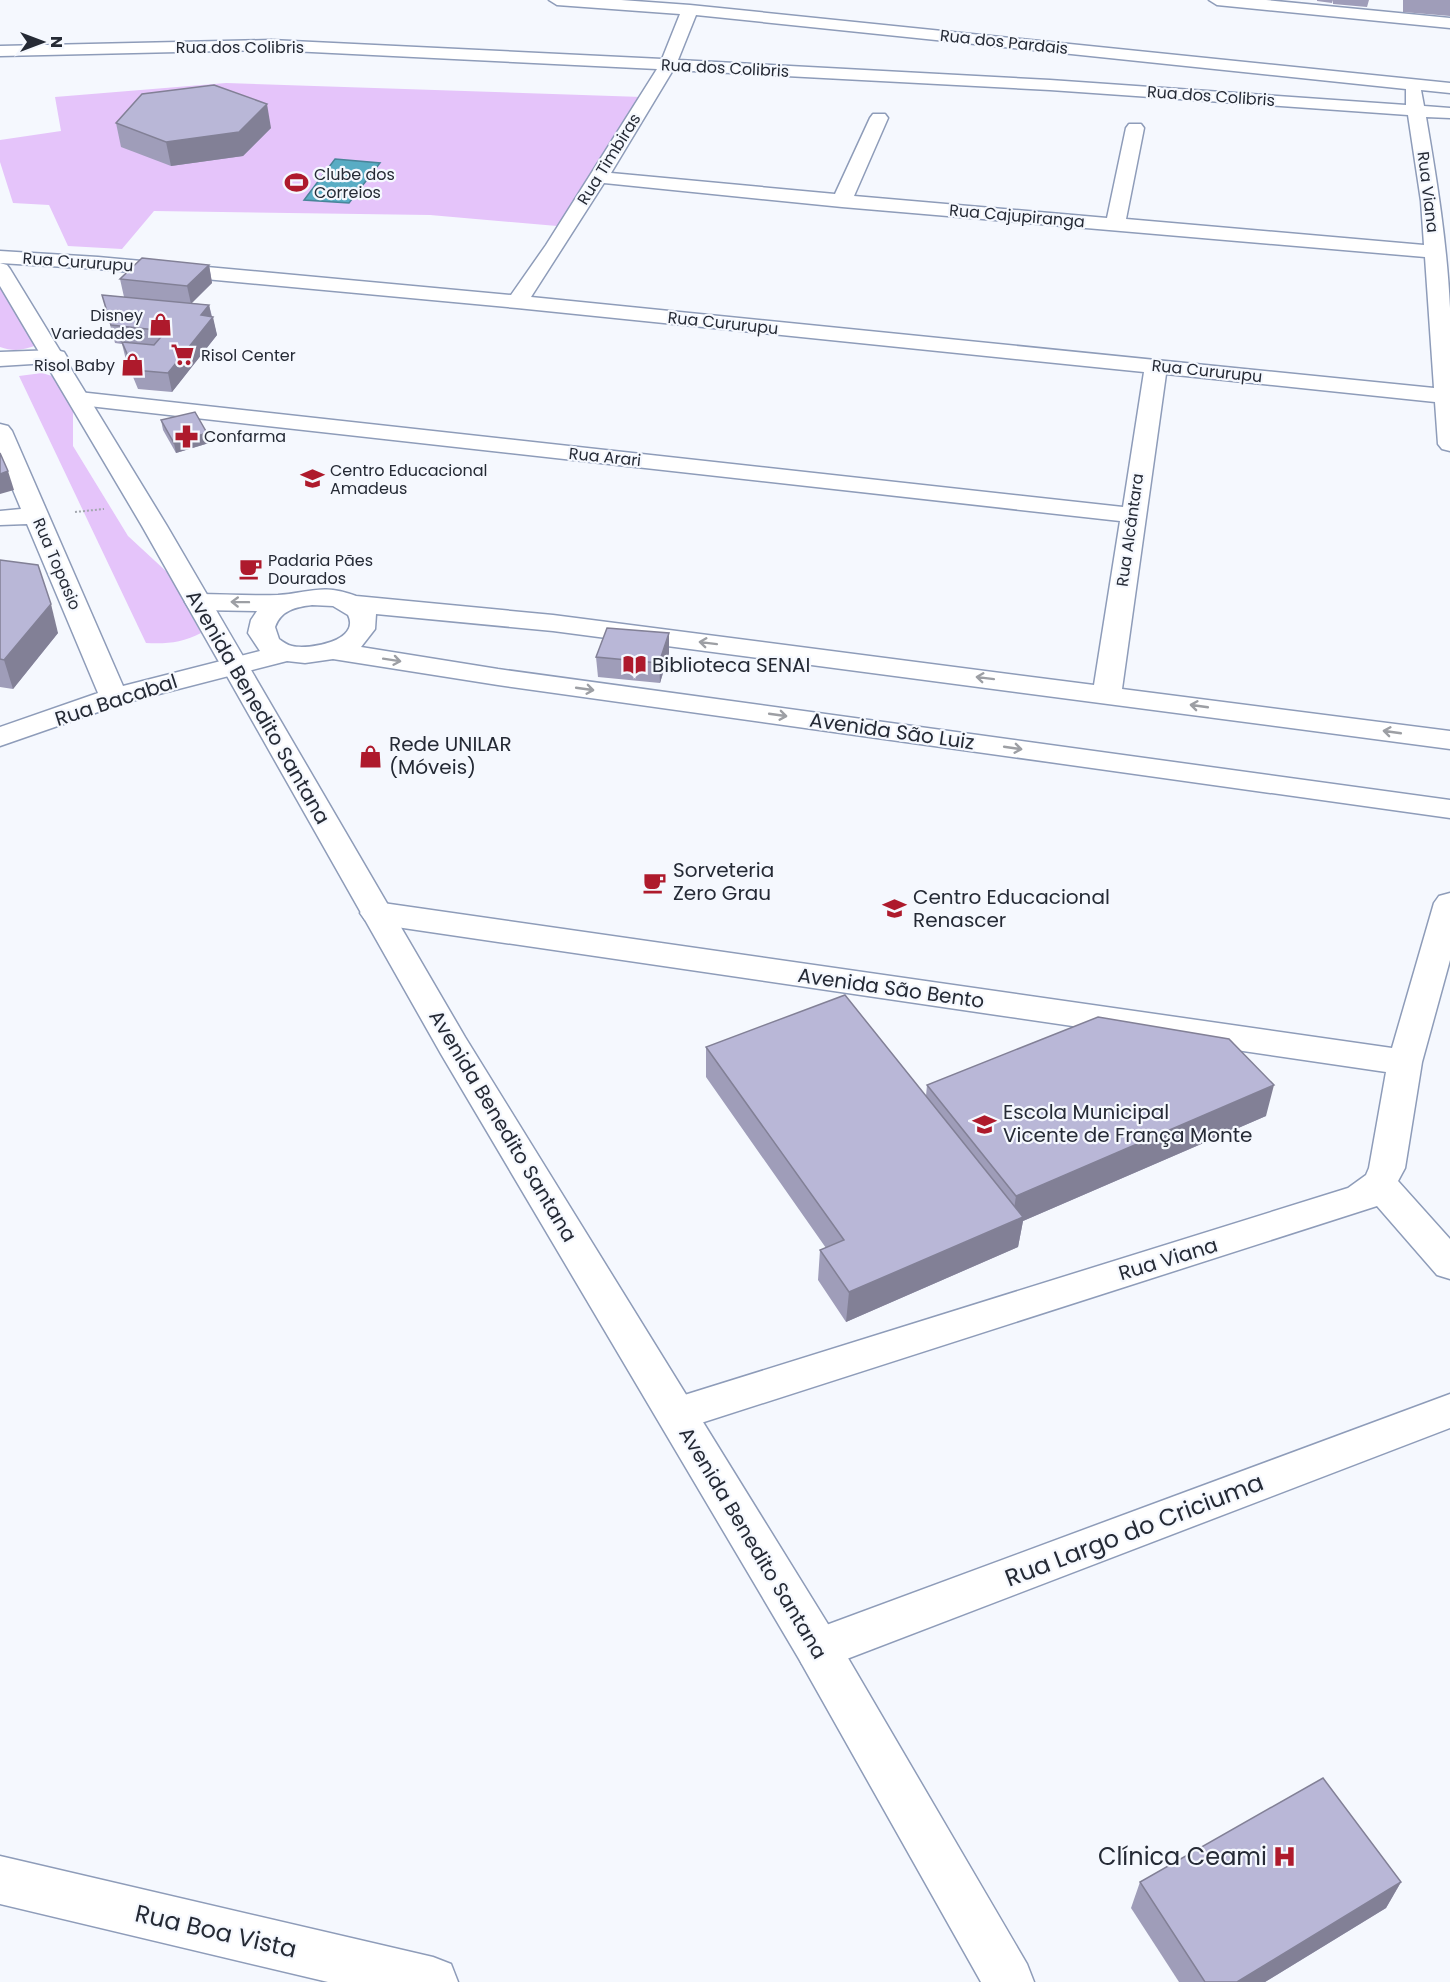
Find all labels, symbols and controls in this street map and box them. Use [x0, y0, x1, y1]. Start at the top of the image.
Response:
north arrow [12, 12, 72, 72]
street label: Rua dos Pardais [939, 24, 1069, 60]
text: N [45, 36, 68, 48]
street label: Rua dos Colibris [176, 36, 304, 59]
street label: Rua dos Colibris [660, 53, 790, 83]
street label: Rua dos Colibris [1146, 80, 1276, 112]
street label: Rua Timbiras [572, 109, 646, 209]
street label: Rua Viana [1412, 150, 1444, 234]
place label: Clube dos Correios [314, 163, 395, 204]
sports icon: Clube dos Correios [283, 170, 309, 196]
street label: Rua Cajupiranga [948, 199, 1086, 233]
street label: Rua Cururupu [22, 247, 134, 277]
place label: Disney Variedades [51, 304, 143, 345]
street label: Rua Cururupu [667, 306, 779, 340]
shop icon: Disney Variedades [148, 311, 174, 337]
supermarket icon: Risol Center [170, 342, 196, 368]
place label: Risol Center [201, 344, 296, 367]
shop icon: Risol Baby [120, 352, 146, 378]
place label: Risol Baby [34, 354, 115, 377]
street label: Rua Cururupu [1151, 354, 1263, 388]
pharmacy icon: Confarma [173, 423, 199, 449]
place label: Confarma [204, 425, 286, 448]
street label: Rua Arari [568, 442, 642, 472]
place label: Centro Educacional Amadeus [330, 459, 488, 500]
school or university icon: Centro Educacional Amadeus [299, 466, 325, 492]
street label: Rua Alcântara [1111, 472, 1149, 588]
street label: Rua Topasio [27, 514, 87, 614]
place label: Padaria Pães Dourados [268, 549, 373, 590]
cafe icon: Padaria Pães Dourados [237, 556, 263, 582]
street label: Avenida Benedito Santana [179, 585, 337, 829]
one-way arrow [231, 596, 251, 608]
one-way arrow [698, 637, 718, 648]
place label: Biblioteca SENAI [652, 651, 810, 679]
library icon: Biblioteca SENAI [621, 652, 647, 678]
one-way arrow [382, 655, 402, 666]
street label: Rua Bacabal [51, 667, 181, 733]
one-way arrow [975, 673, 995, 684]
one-way arrow [575, 683, 595, 694]
one-way arrow [1189, 701, 1209, 712]
street label: Avenida São Luiz [808, 706, 976, 756]
one-way arrow [768, 710, 788, 721]
one-way arrow [1383, 727, 1402, 738]
place label: Rede UNILAR (Móveis) [389, 730, 512, 781]
shop icon: Rede UNILAR (Móveis) [358, 743, 384, 769]
one-way arrow [1003, 743, 1023, 754]
place label: Sorveteria Zero Grau [673, 856, 774, 907]
cafe icon: Sorveteria Zero Grau [642, 869, 668, 895]
place label: Centro Educacional Renascer [913, 883, 1110, 934]
school or university icon: Centro Educacional Renascer [882, 895, 908, 921]
street label: Avenida São Bento [796, 961, 986, 1015]
street label: Avenida Benedito Santana [422, 1005, 584, 1247]
place label: Escola Municipal Vicente de França Monte [1003, 1098, 1252, 1149]
school or university icon: Escola Municipal Vicente de França Monte [972, 1111, 998, 1137]
street label: Rua Viana [1115, 1231, 1221, 1287]
street label: Avenida Benedito Santana [672, 1422, 834, 1664]
street label: Rua Largo do Criciuma [1000, 1465, 1268, 1595]
place label: Clínica Ceami [1098, 1840, 1267, 1873]
hospital icon: Clínica Ceami [1272, 1843, 1298, 1869]
street label: Rua Boa Vista [132, 1896, 300, 1966]

